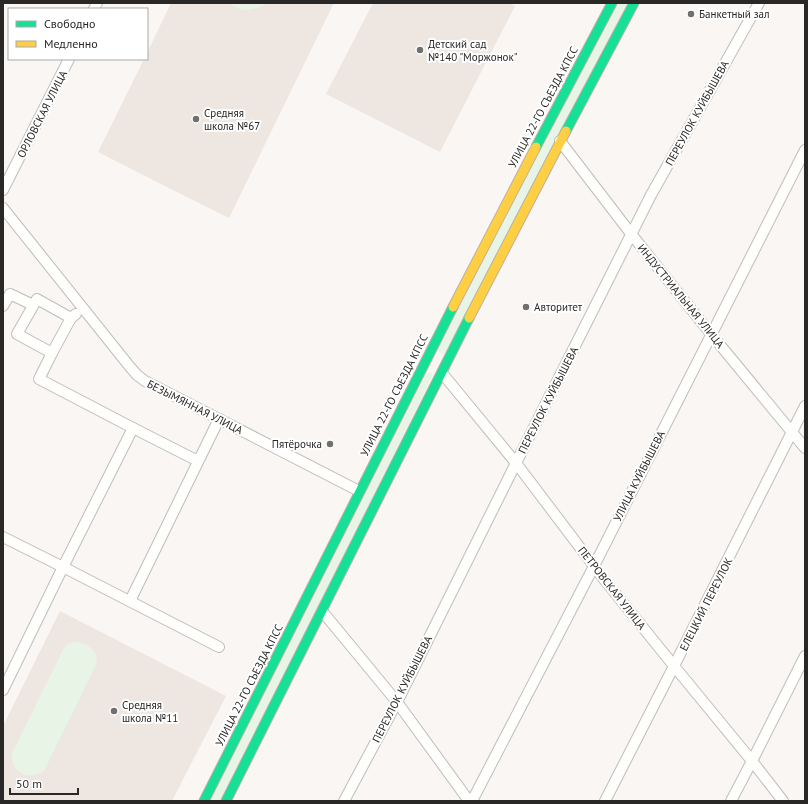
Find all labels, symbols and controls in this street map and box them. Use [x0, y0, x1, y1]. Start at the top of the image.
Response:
place label: Банкетный зал [699, 7, 770, 21]
legend [8, 8, 148, 60]
marker: Банкетный зал [686, 9, 696, 19]
text: Свободно [44, 16, 95, 31]
text: Медленно [44, 36, 98, 51]
place label: Детский сад №140 "Моржонок" [428, 37, 518, 64]
street label: УЛИЦА 22-ГО СЪЕЗДА КПСС [505, 44, 581, 170]
marker: Детский сад №140 "Моржонок" [415, 45, 425, 55]
street label: ПЕРЕУЛОК КУЙБЫШЕВА [662, 57, 732, 168]
street label: ОРЛОВСКАЯ УЛИЦА [14, 67, 70, 160]
place label: Средняя школа №67 [204, 106, 260, 133]
marker: Средняя школа №67 [191, 114, 201, 124]
street label: ИНДУСТРИАЛЬНАЯ УЛИЦА [635, 241, 728, 351]
place label: Авторитет [534, 300, 583, 314]
marker: Авторитет [521, 302, 531, 312]
street label: УЛИЦА 22-ГО СЪЕЗДА КПСС [357, 332, 431, 458]
street label: ПЕРЕУЛОК КУЙБЫШЕВА [515, 344, 581, 456]
street label: БЕЗЫМЯННАЯ УЛИЦА [145, 377, 246, 437]
street label: УЛИЦА КУЙБЫШЕВА [610, 428, 668, 524]
place label: Пятёрочка [272, 437, 322, 451]
marker: Пятёрочка [325, 439, 335, 449]
street label: ПЕТРОВСКАЯ УЛИЦА [575, 544, 649, 633]
street label: ЕЛЕЦКИЙ ПЕРЕУЛОК [676, 555, 736, 653]
street label: УЛИЦА 22-ГО СЪЕЗДА КПСС [212, 622, 286, 748]
street label: ПЕРЕУЛОК КУЙБЫШЕВА [369, 633, 435, 745]
place label: Средняя школа №11 [122, 698, 178, 725]
marker: Средняя школа №11 [109, 706, 119, 716]
scale bar [10, 770, 78, 796]
text: 50 m [16, 776, 42, 791]

